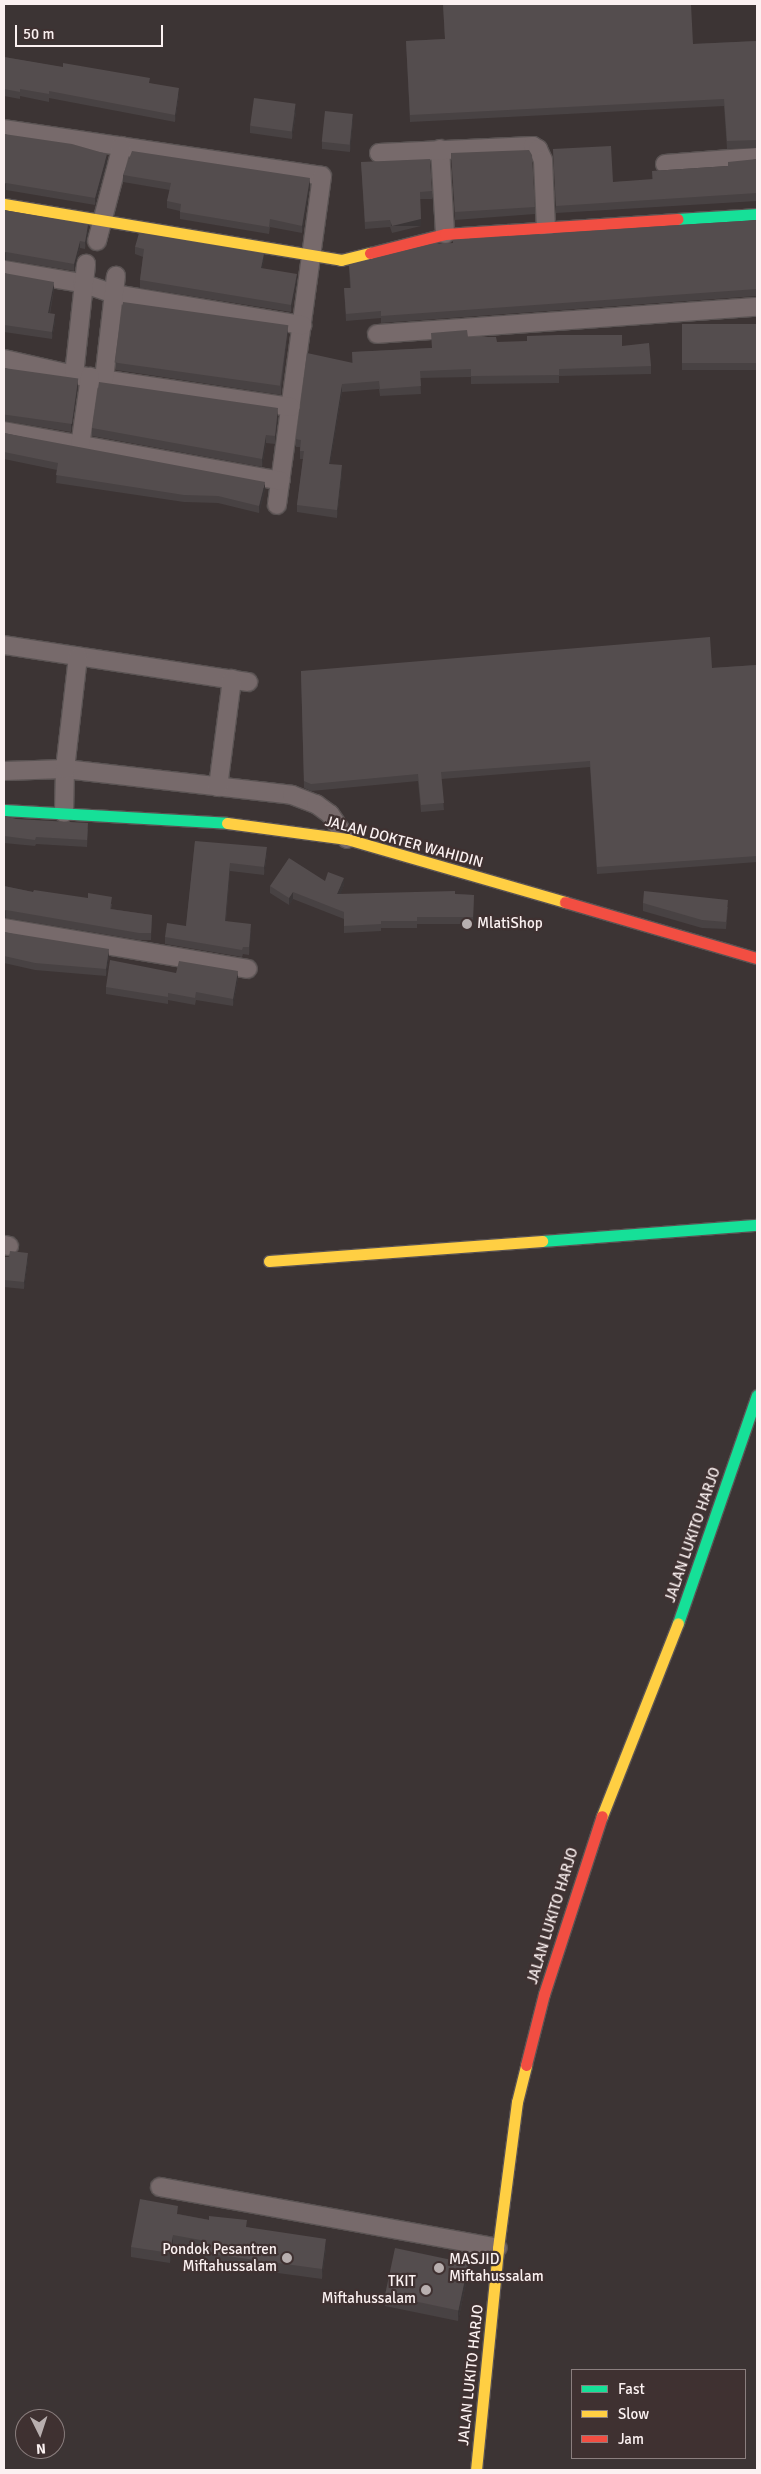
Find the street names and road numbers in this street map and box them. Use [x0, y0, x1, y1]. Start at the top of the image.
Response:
street label: JALAN DOKTER WAHIDIN [323, 812, 485, 872]
street label: JALAN LUKITO HARJO [661, 1465, 725, 1605]
street label: JALAN LUKITO HARJO [524, 1846, 582, 1986]
street label: JALAN LUKITO HARJO [455, 2304, 487, 2446]

